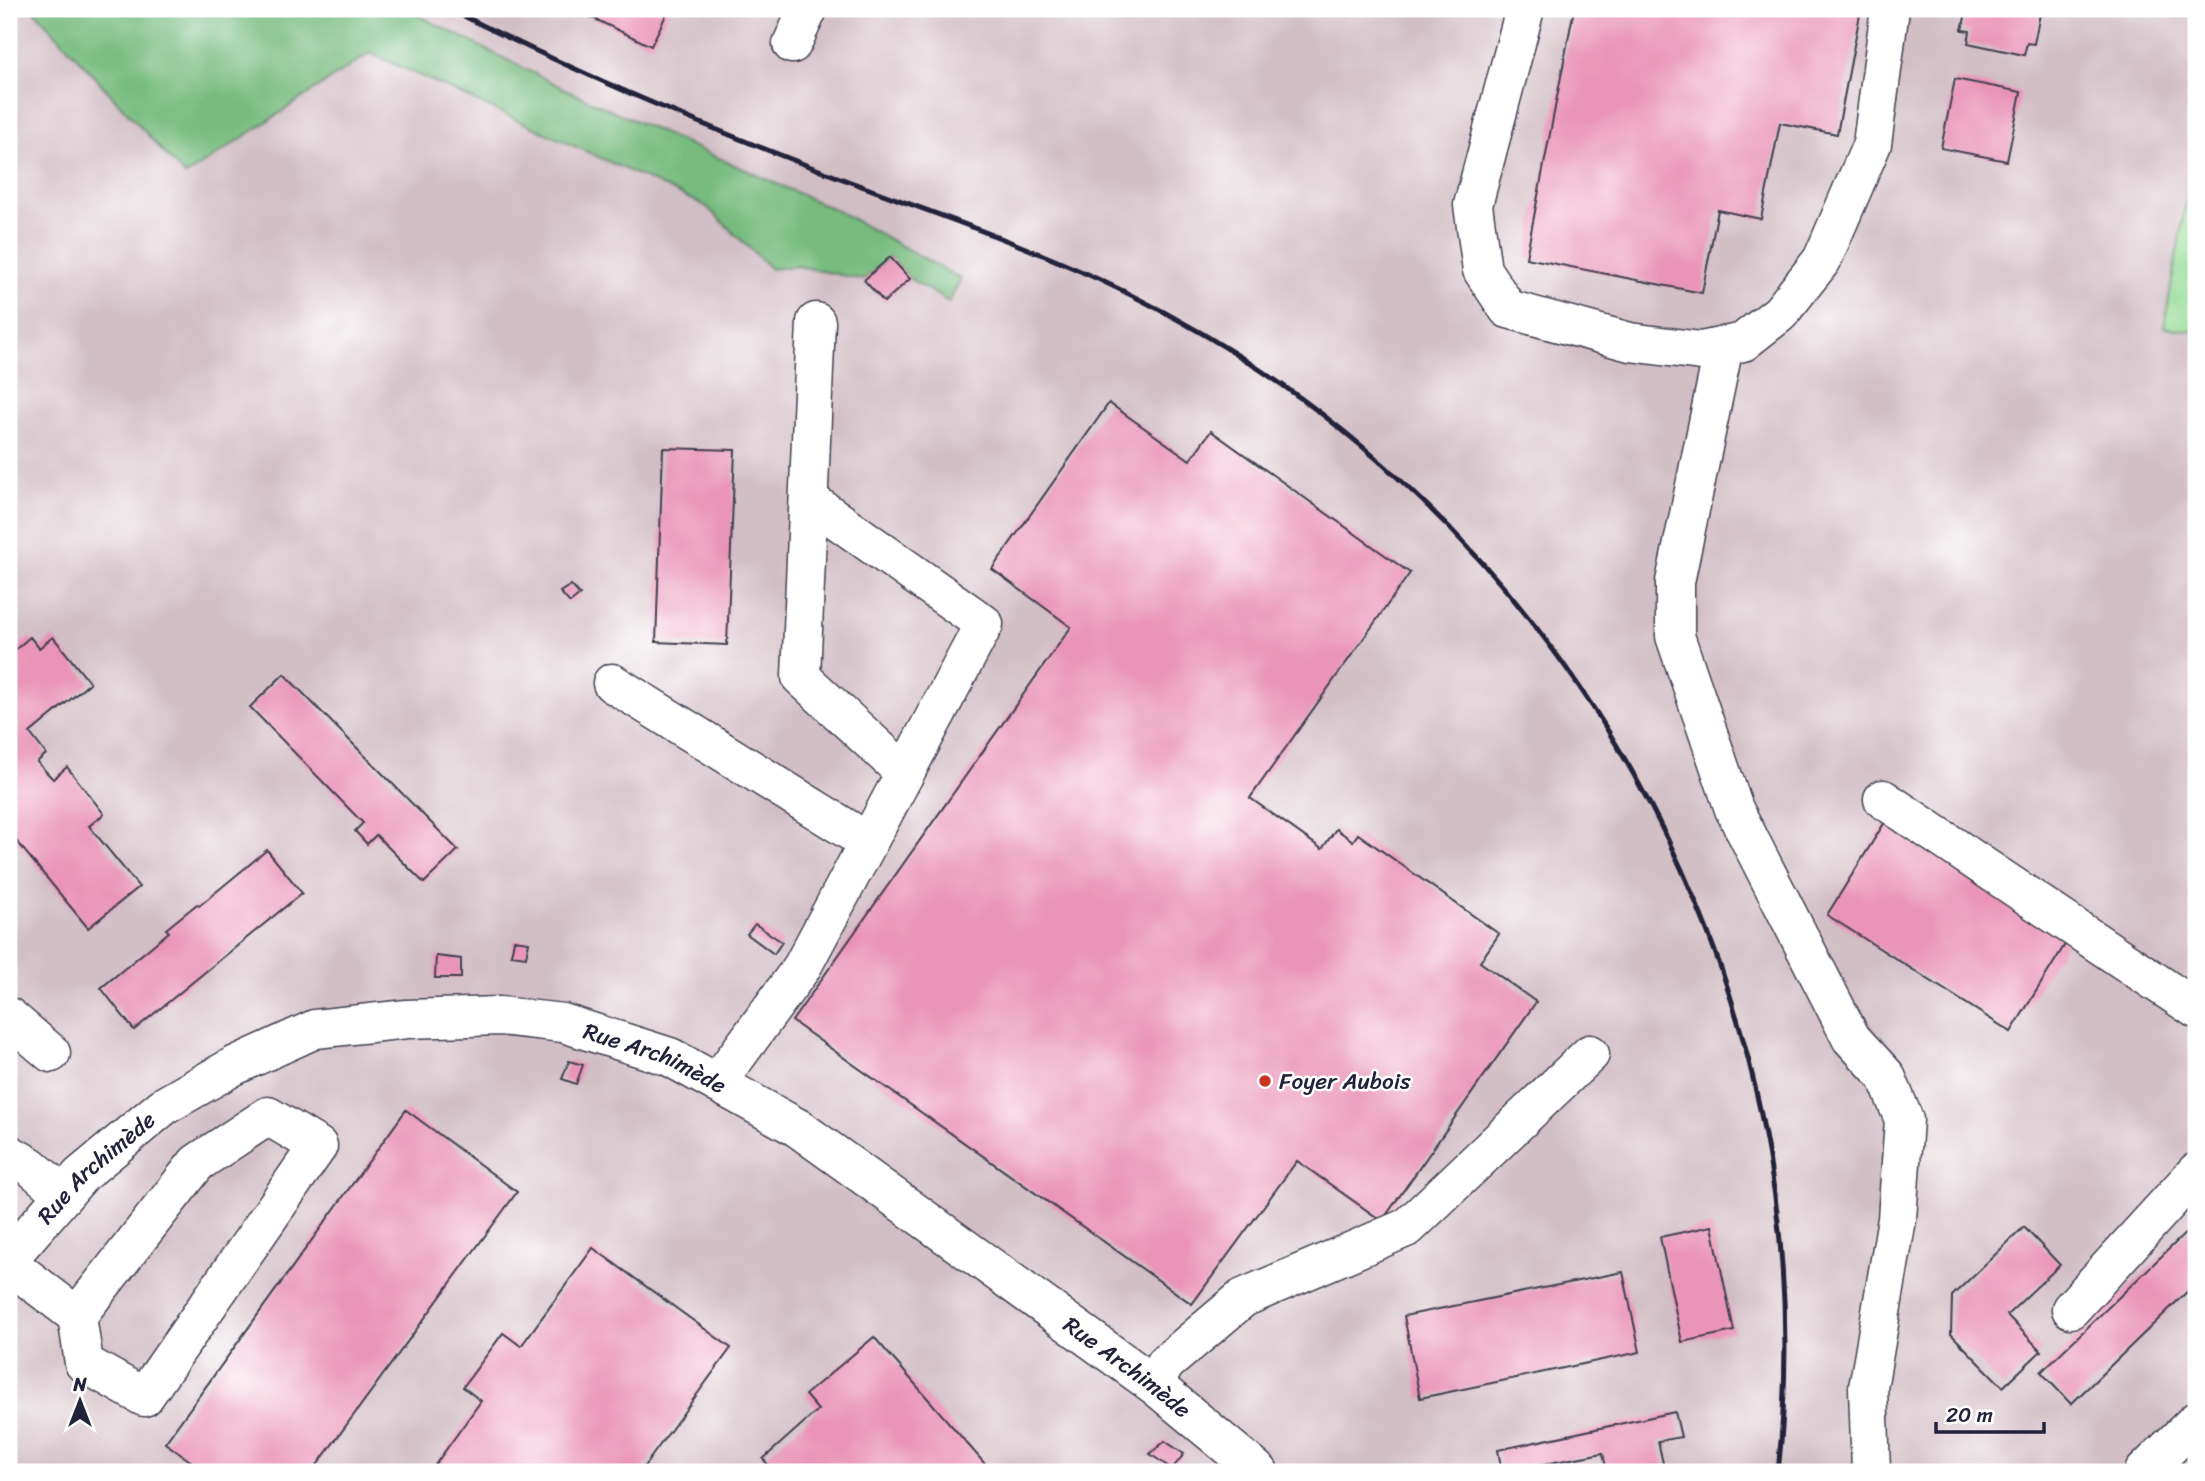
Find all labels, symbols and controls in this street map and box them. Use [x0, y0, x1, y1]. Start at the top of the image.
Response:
street label: Rue Archimède [578, 1010, 735, 1105]
place label: Foyer Aubois [1279, 1061, 1411, 1102]
marker: Foyer Aubois [1257, 1073, 1273, 1089]
street label: Rue Archimède [26, 1100, 165, 1234]
street label: Rue Archimède [1054, 1305, 1201, 1429]
north arrow [46, 1366, 116, 1436]
text: N [72, 1368, 87, 1401]
scale bar [1936, 1390, 2044, 1434]
text: 20 m [1946, 1396, 1993, 1434]

